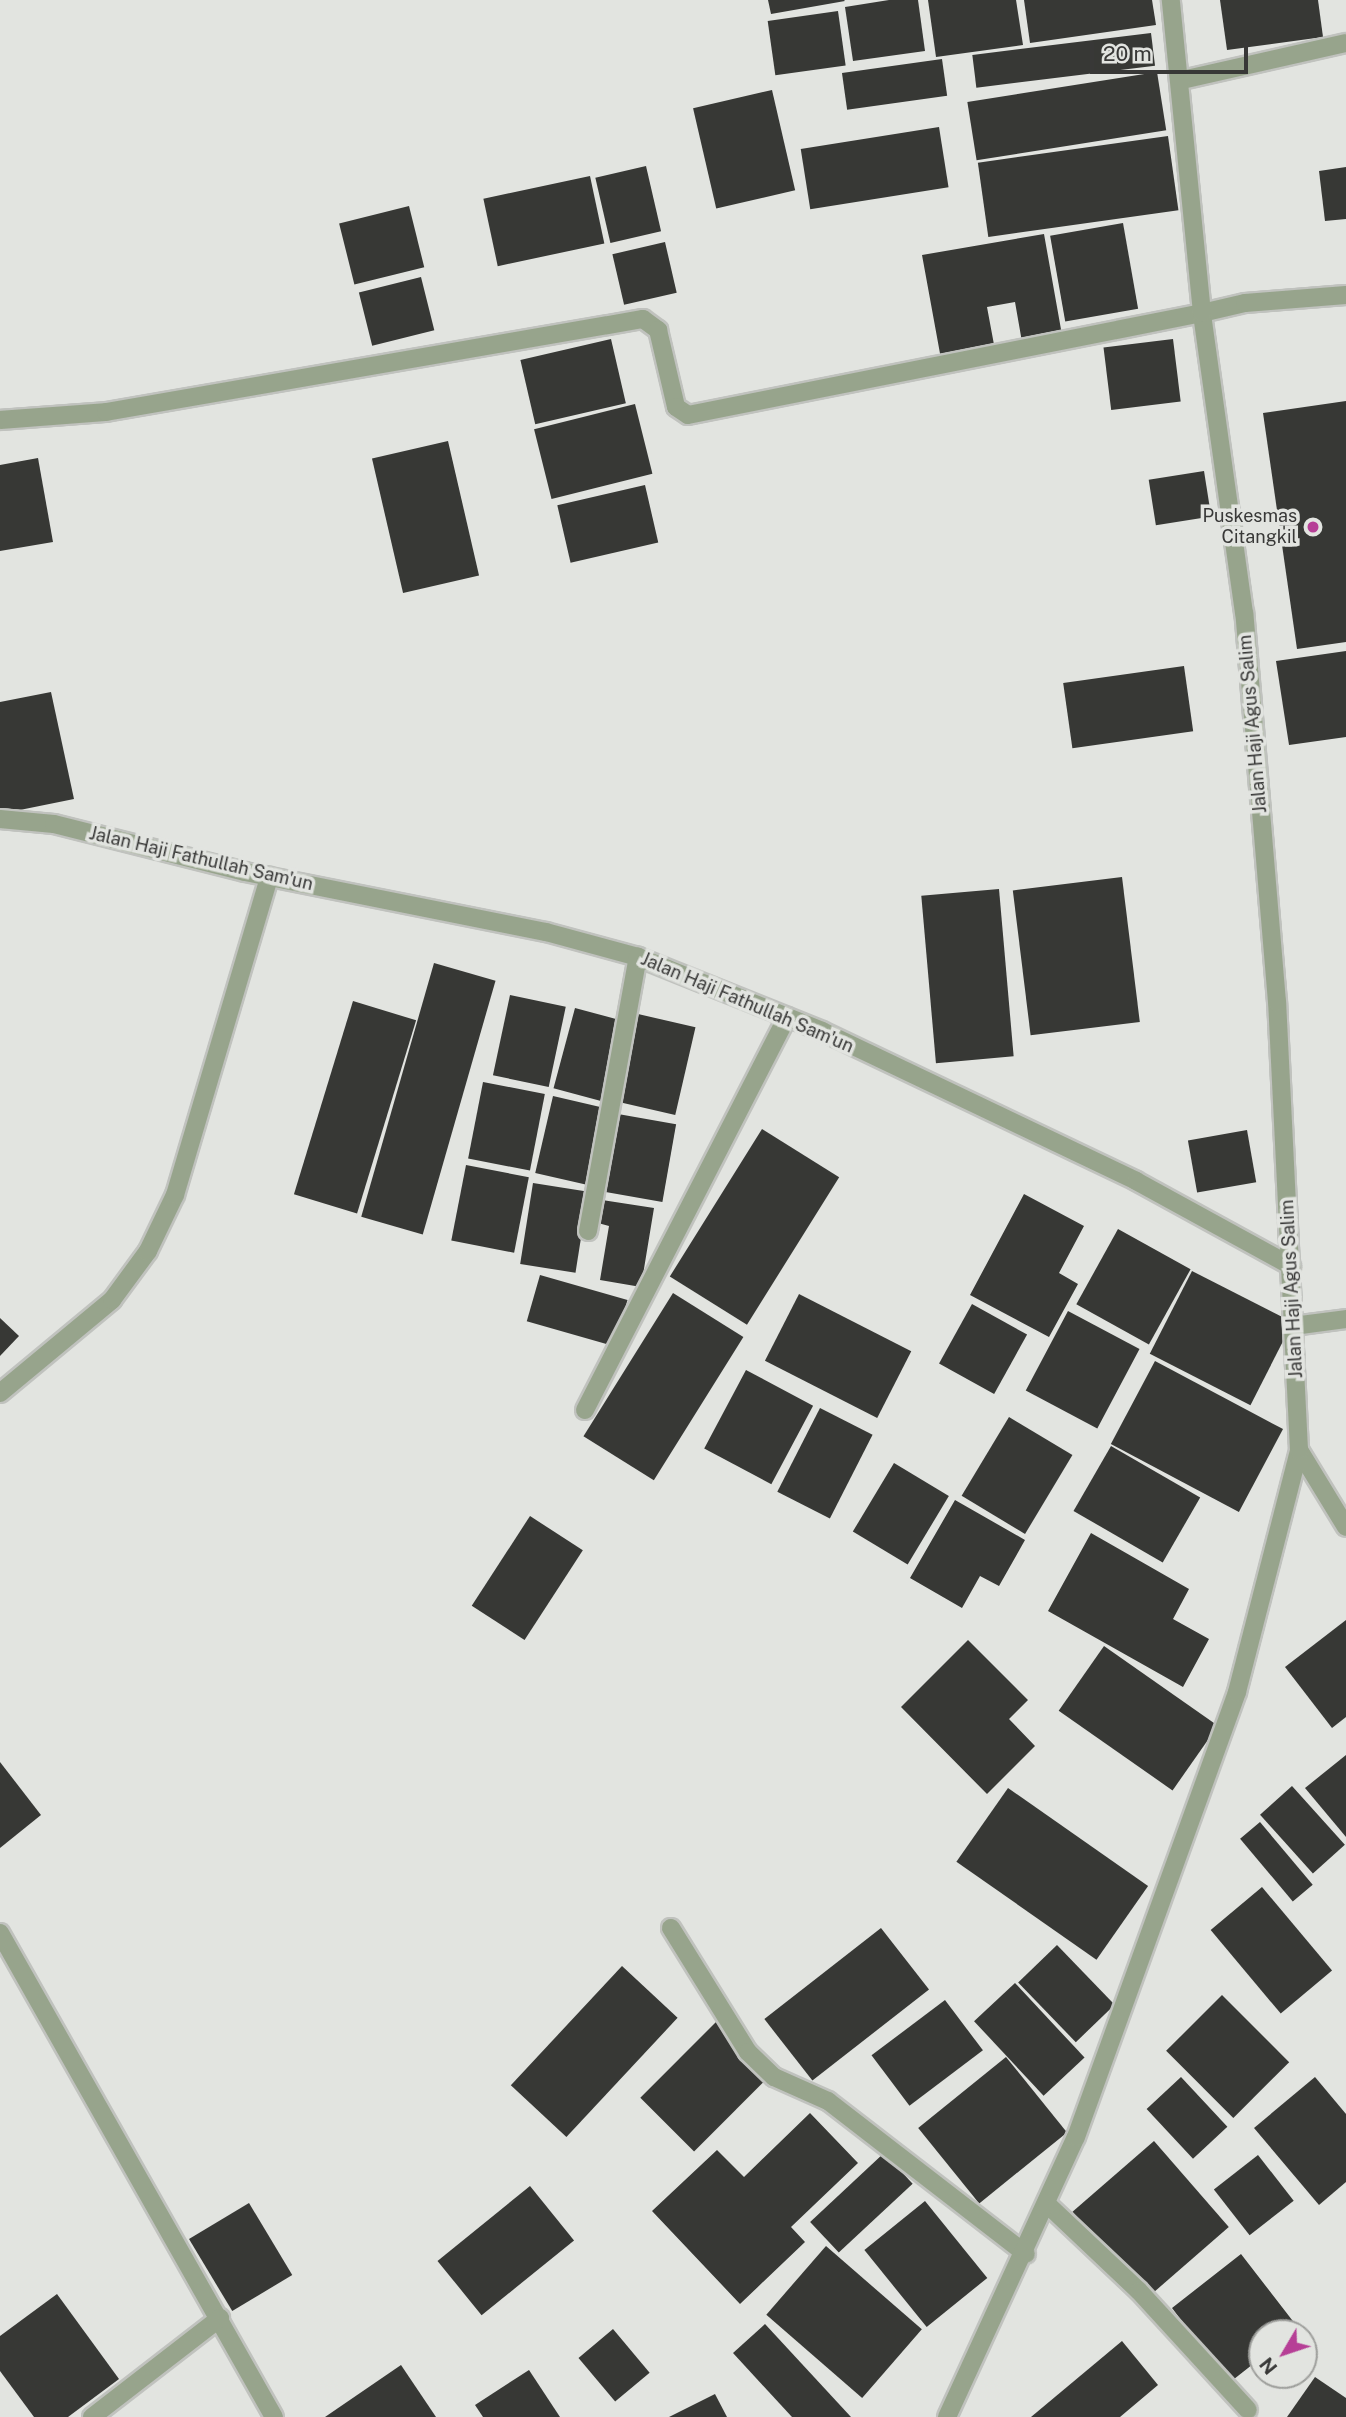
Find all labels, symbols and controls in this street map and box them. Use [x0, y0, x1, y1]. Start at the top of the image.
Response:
scale bar [1094, 28, 1252, 72]
text: 20 m [1103, 41, 1152, 66]
place label: Puskesmas Citangkil [1203, 506, 1297, 548]
marker: Puskesmas Citangkil [1303, 517, 1323, 537]
street label: Jalan Haji Agus Salim [1234, 634, 1272, 814]
street label: Jalan Haji Fathullah Sam'un [87, 823, 315, 895]
street label: Jalan Haji Fathullah Sam'un [637, 948, 857, 1058]
street label: Jalan Haji Agus Salim [1277, 1199, 1307, 1379]
north arrow [1248, 2319, 1318, 2389]
text: N [1255, 2353, 1281, 2379]

